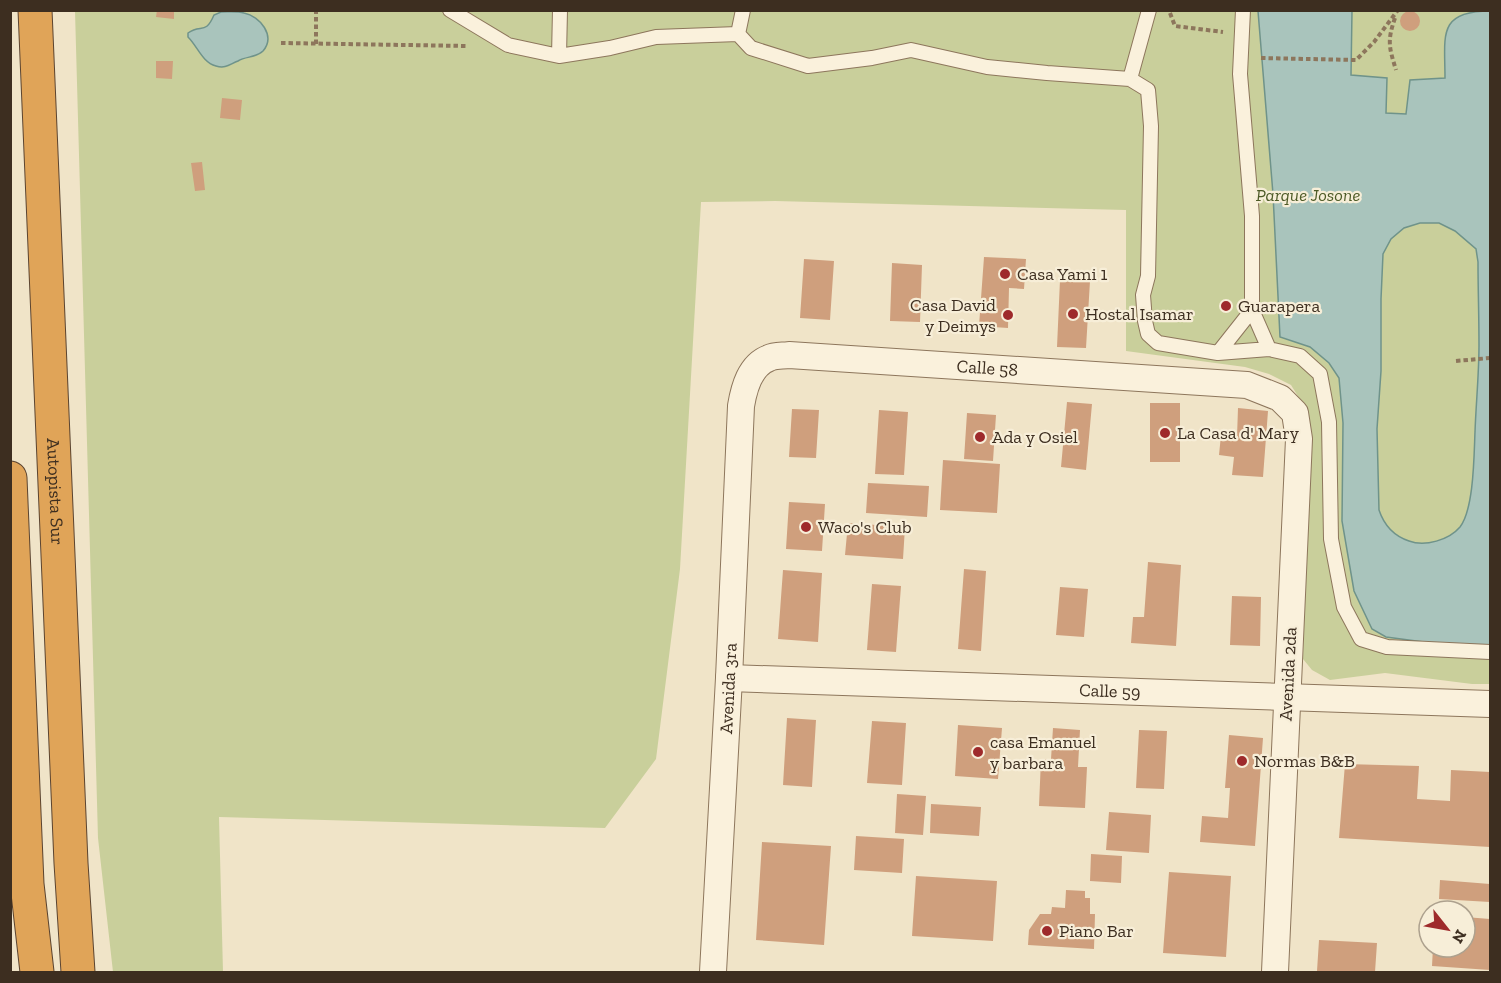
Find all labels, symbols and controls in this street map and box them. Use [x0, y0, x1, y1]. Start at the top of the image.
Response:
park label: Parque Josone [1256, 184, 1360, 206]
place label: Casa Yami 1 [1017, 263, 1108, 285]
marker: Casa Yami 1 [998, 267, 1012, 281]
place label: Casa David y Deimys [910, 294, 996, 337]
place label: Guarapera [1238, 295, 1320, 317]
marker: Guarapera [1219, 299, 1233, 313]
place label: Hostal Isamar [1085, 303, 1194, 325]
marker: Hostal Isamar [1066, 307, 1080, 321]
marker: Casa David y Deimys [1001, 308, 1015, 322]
street label: Calle 58 [956, 355, 1019, 381]
place label: La Casa d' Mary [1177, 422, 1300, 444]
place label: Ada y Osiel [992, 426, 1078, 448]
marker: La Casa d' Mary [1158, 426, 1172, 440]
marker: Ada y Osiel [973, 430, 987, 444]
street label: Autopista Sur [42, 438, 69, 545]
place label: Waco's Club [818, 516, 912, 538]
marker: Waco's Club [799, 520, 813, 534]
street label: Avenida 2da [1275, 626, 1301, 722]
street label: Avenida 3ra [715, 642, 742, 735]
street label: Calle 59 [1079, 679, 1141, 703]
place label: casa Emanuel y barbara [990, 731, 1096, 774]
marker: casa Emanuel y barbara [971, 745, 985, 759]
place label: Normas B&B [1254, 750, 1355, 772]
marker: Normas B&B [1235, 754, 1249, 768]
north arrow [1417, 899, 1477, 959]
place label: Piano Bar [1059, 920, 1134, 942]
marker: Piano Bar [1040, 924, 1054, 938]
text: N [1448, 926, 1471, 947]

